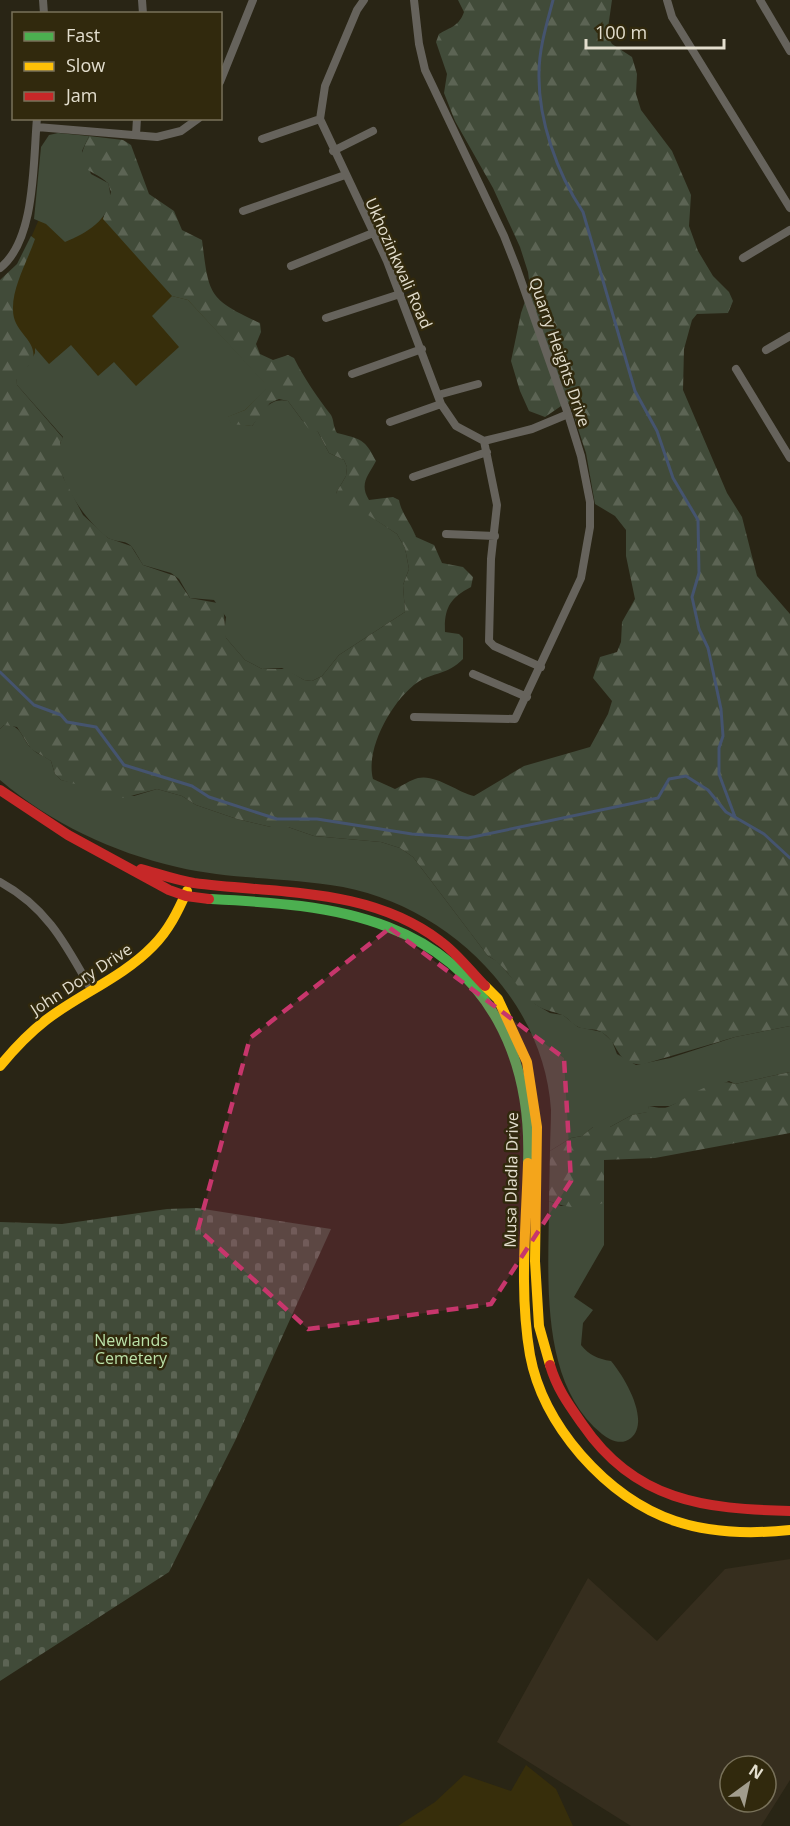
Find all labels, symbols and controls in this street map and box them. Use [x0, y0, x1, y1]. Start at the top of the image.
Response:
legend [12, 12, 222, 120]
scale bar [586, 12, 724, 50]
text: 100 m [595, 20, 647, 44]
text: Fast [66, 23, 100, 47]
text: Slow [66, 53, 105, 77]
text: Jam [64, 83, 98, 107]
street label: Ukhozinkwali Road [360, 194, 438, 332]
street label: Quarry Heights Drive [524, 274, 596, 430]
street label: John Dory Drive [24, 938, 136, 1021]
street label: Musa Dladla Drive [499, 1112, 523, 1248]
park label: Newlands Cemetery [94, 1329, 168, 1369]
north arrow [718, 1754, 778, 1814]
text: N [745, 1759, 768, 1784]

